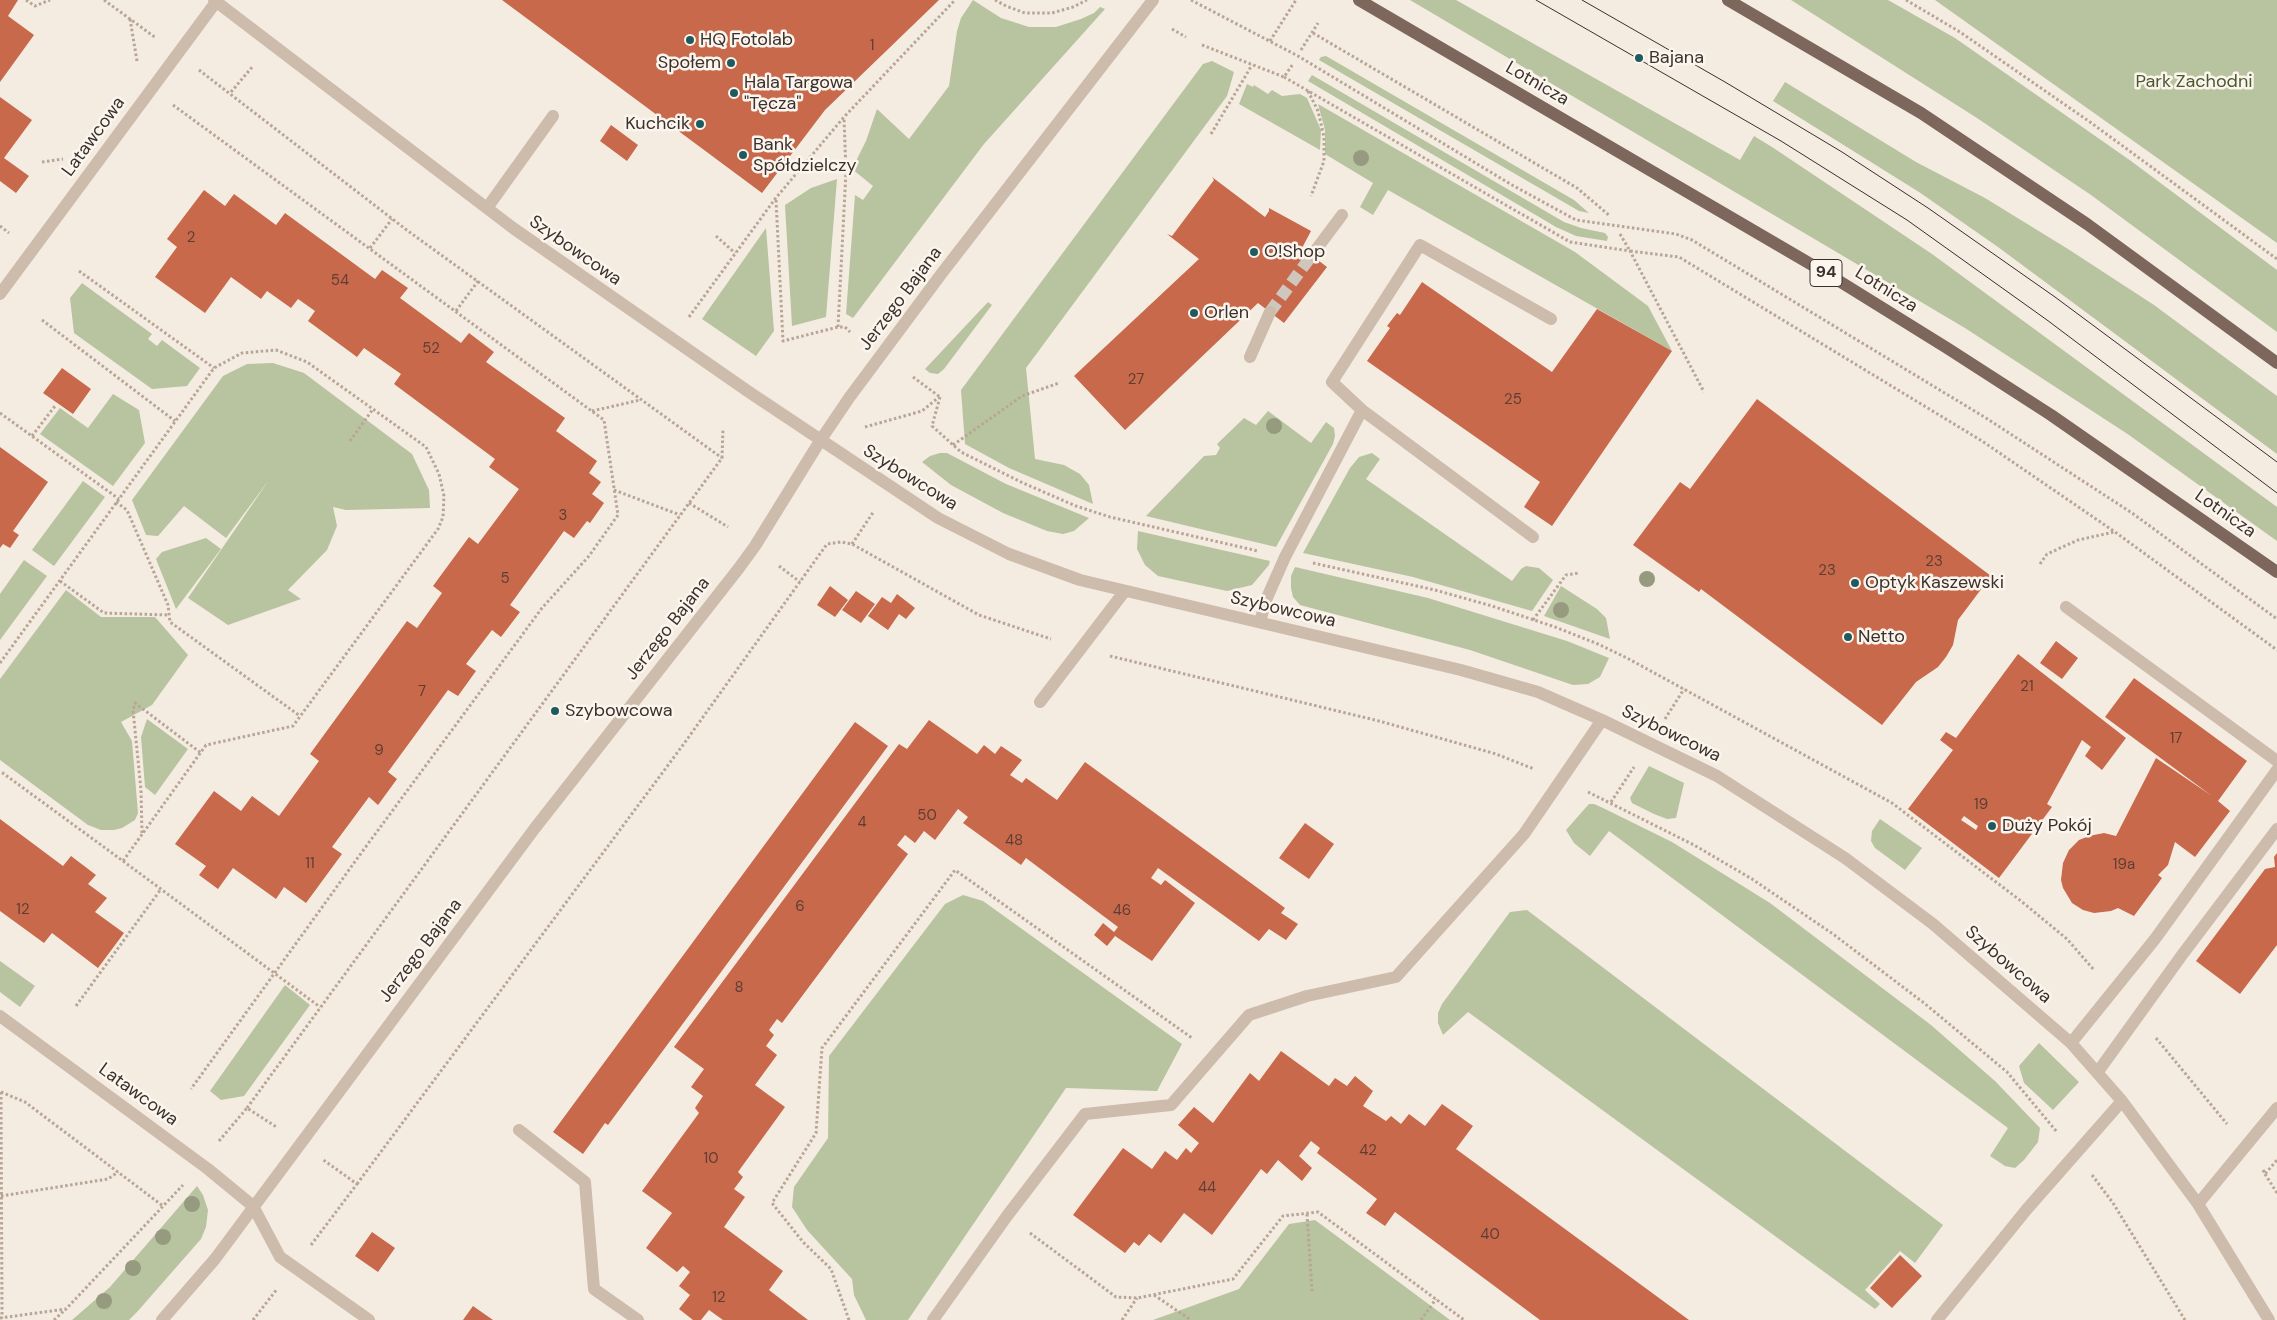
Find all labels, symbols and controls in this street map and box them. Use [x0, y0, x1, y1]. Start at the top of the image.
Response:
place label: HQ Fotolab [700, 29, 793, 51]
marker: HQ Fotolab [684, 34, 696, 46]
house number: 1 [870, 37, 874, 55]
place label: Bajana [1649, 47, 1704, 69]
place label: Społem [658, 52, 721, 74]
marker: Bajana [1633, 52, 1645, 64]
marker: Społem [725, 57, 737, 69]
street label: Lotnicza [1502, 57, 1572, 111]
park label: Park Zachodni [2135, 71, 2253, 93]
place label: Hala Targowa "Tęcza" [744, 72, 853, 115]
marker: Hala Targowa "Tęcza" [728, 87, 740, 99]
street label: Latawcowa [58, 93, 130, 181]
place label: Kuchcik [625, 113, 690, 135]
marker: Kuchcik [694, 118, 706, 130]
place label: Bank Spółdzielczy [753, 134, 857, 176]
marker: Bank Spółdzielczy [737, 149, 749, 161]
street label: Szybowcowa [525, 211, 625, 291]
house number: 2 [187, 229, 195, 247]
place label: O!Shop [1264, 241, 1325, 263]
street label: Jerzego Bajana [855, 243, 947, 355]
marker: O!Shop [1248, 246, 1260, 258]
road number: 94 [1810, 260, 1842, 286]
street label: Lotnicza [1851, 262, 1921, 318]
house number: 54 [331, 272, 349, 290]
place label: Orlen [1204, 302, 1249, 324]
marker: Orlen [1188, 307, 1200, 319]
house number: 52 [422, 340, 440, 358]
house number: 27 [1128, 371, 1144, 389]
house number: 25 [1504, 391, 1522, 409]
street label: Szybowcowa [859, 440, 961, 516]
street label: Lotnicza [2190, 485, 2260, 543]
house number: 3 [559, 507, 567, 525]
house number: 23 [1925, 553, 1943, 571]
house number: 23 [1818, 562, 1836, 580]
house number: 5 [500, 570, 510, 588]
place label: Optyk Kaszewski [1865, 572, 2004, 594]
street label: Jerzego Bajana [621, 573, 715, 685]
marker: Optyk Kaszewski [1849, 577, 1861, 589]
street label: Szybowcowa [1228, 587, 1338, 633]
place label: Netto [1858, 626, 1905, 648]
marker: Netto [1842, 631, 1854, 643]
house number: 21 [2020, 678, 2034, 696]
house number: 7 [418, 683, 426, 701]
place label: Szybowcowa [565, 700, 673, 722]
street label: Szybowcowa [1618, 701, 1724, 767]
marker: Szybowcowa [549, 705, 561, 717]
house number: 17 [2170, 730, 2182, 748]
house number: 9 [374, 742, 384, 760]
house number: 19 [1974, 796, 1988, 814]
house number: 50 [917, 807, 937, 825]
house number: 4 [857, 814, 867, 832]
place label: Duży Pokój [2002, 815, 2092, 837]
marker: Duży Pokój [1986, 820, 1998, 832]
house number: 48 [1005, 832, 1023, 850]
house number: 11 [305, 855, 315, 873]
house number: 19a [2113, 856, 2135, 874]
street label: Jerzego Bajana [375, 895, 467, 1007]
house number: 6 [795, 898, 805, 916]
house number: 12 [16, 901, 30, 919]
house number: 46 [1113, 902, 1131, 920]
street label: Szybowcowa [1960, 922, 2056, 1008]
house number: 8 [734, 979, 744, 997]
street label: Latawcowa [94, 1059, 182, 1131]
house number: 42 [1359, 1142, 1377, 1160]
house number: 10 [704, 1150, 718, 1168]
house number: 44 [1198, 1179, 1216, 1197]
house number: 40 [1480, 1226, 1500, 1244]
house number: 12 [712, 1289, 726, 1307]

